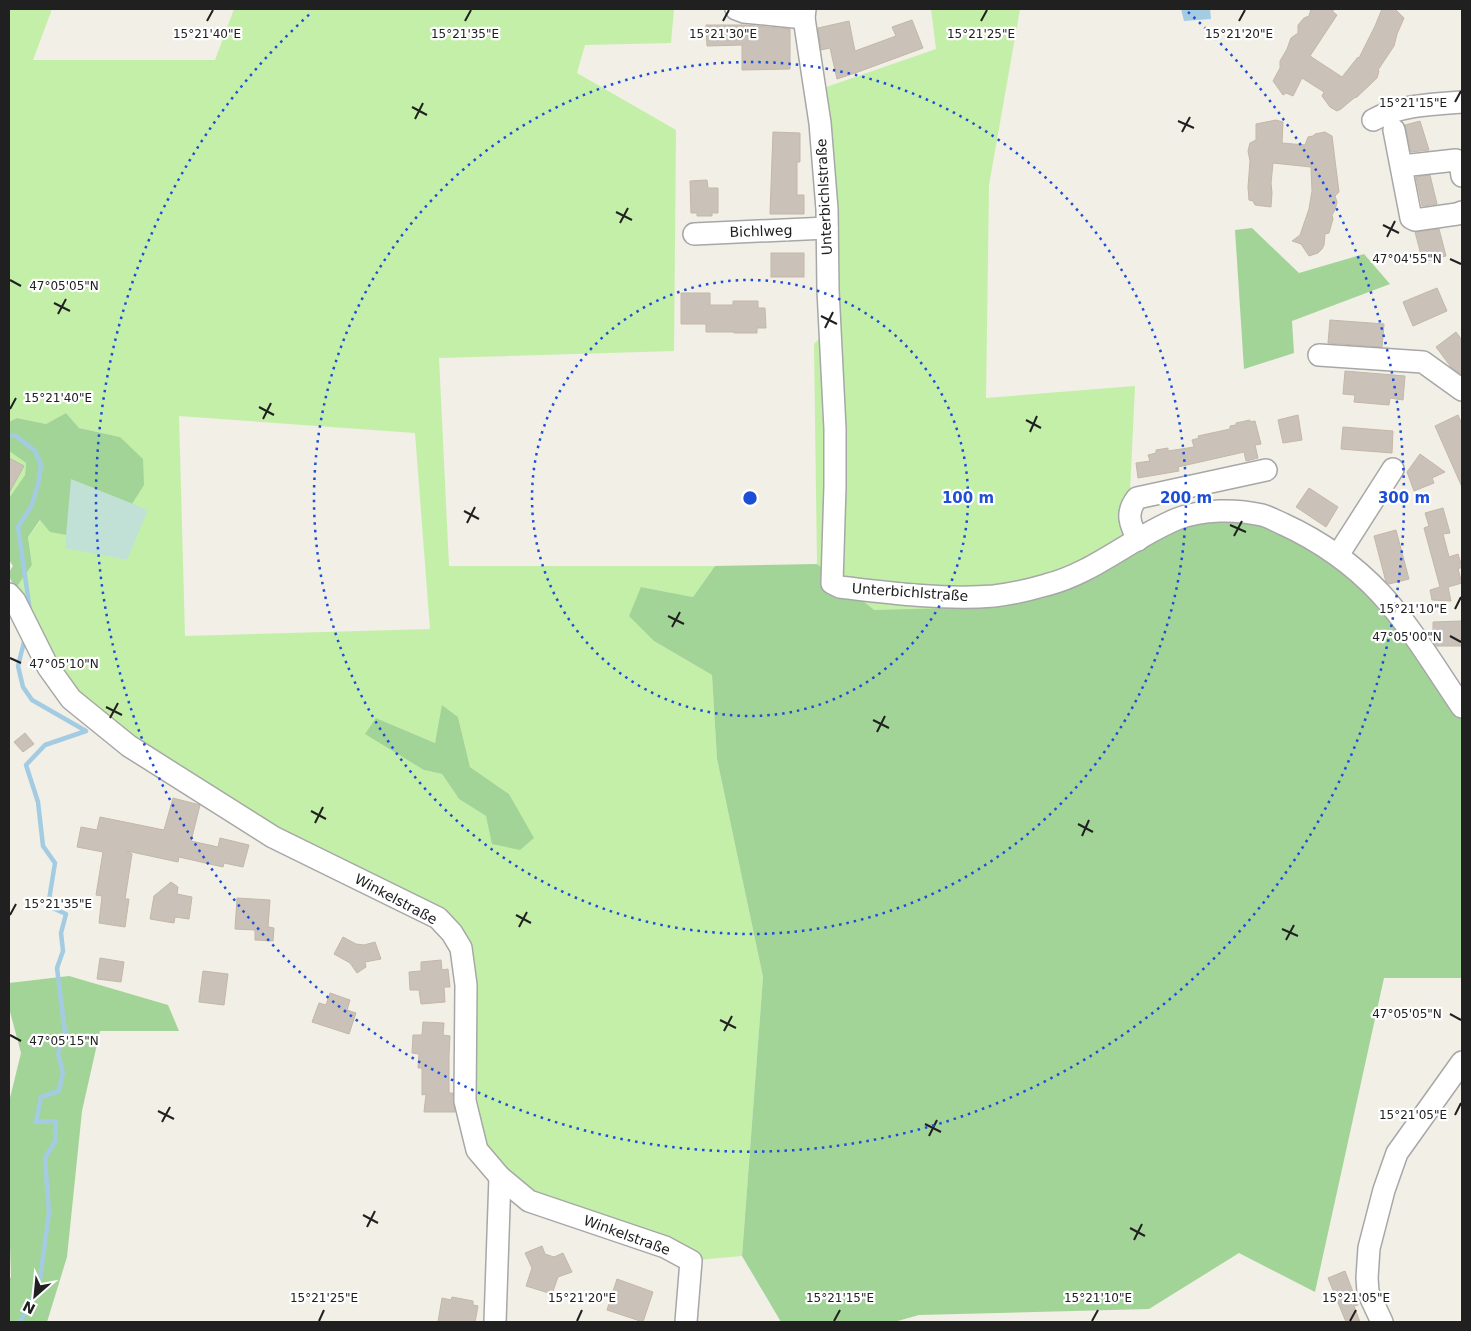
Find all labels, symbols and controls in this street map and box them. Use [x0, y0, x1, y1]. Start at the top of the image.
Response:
text: 15°21'40"E [173, 27, 241, 41]
text: 15°21'35"E [431, 27, 499, 41]
text: 15°21'30"E [689, 27, 757, 41]
text: 15°21'25"E [947, 27, 1015, 41]
text: 15°21'20"E [1205, 27, 1273, 41]
text: 15°21'15"E [1379, 96, 1447, 110]
street label: Unterbichlstraße [813, 138, 835, 256]
street label: Bichlweg [729, 222, 793, 240]
text: 47°04'55"N [1372, 252, 1442, 266]
text: 47°05'05"N [29, 279, 99, 293]
text: 15°21'40"E [24, 391, 92, 405]
centre of rings [741, 489, 759, 507]
text: 100 m [942, 489, 994, 507]
text: 200 m [1160, 489, 1212, 507]
text: 300 m [1378, 489, 1430, 507]
street label: Unterbichlstraße [851, 580, 969, 604]
text: 15°21'10"E [1379, 602, 1447, 616]
text: 47°05'00"N [1372, 630, 1442, 644]
text: 47°05'10"N [29, 657, 99, 671]
street label: Winkelstraße [352, 871, 440, 927]
text: 15°21'35"E [24, 897, 92, 911]
text: 47°05'05"N [1372, 1007, 1442, 1021]
text: 47°05'15"N [29, 1034, 99, 1048]
text: 15°21'05"E [1379, 1108, 1447, 1122]
street label: Winkelstraße [582, 1212, 672, 1258]
north arrow [10, 1271, 60, 1321]
text: 15°21'25"E [290, 1291, 358, 1305]
text: 15°21'20"E [548, 1291, 616, 1305]
text: 15°21'15"E [806, 1291, 874, 1305]
text: 15°21'10"E [1064, 1291, 1132, 1305]
text: 15°21'05"E [1322, 1291, 1390, 1305]
text: N [20, 1298, 38, 1317]

